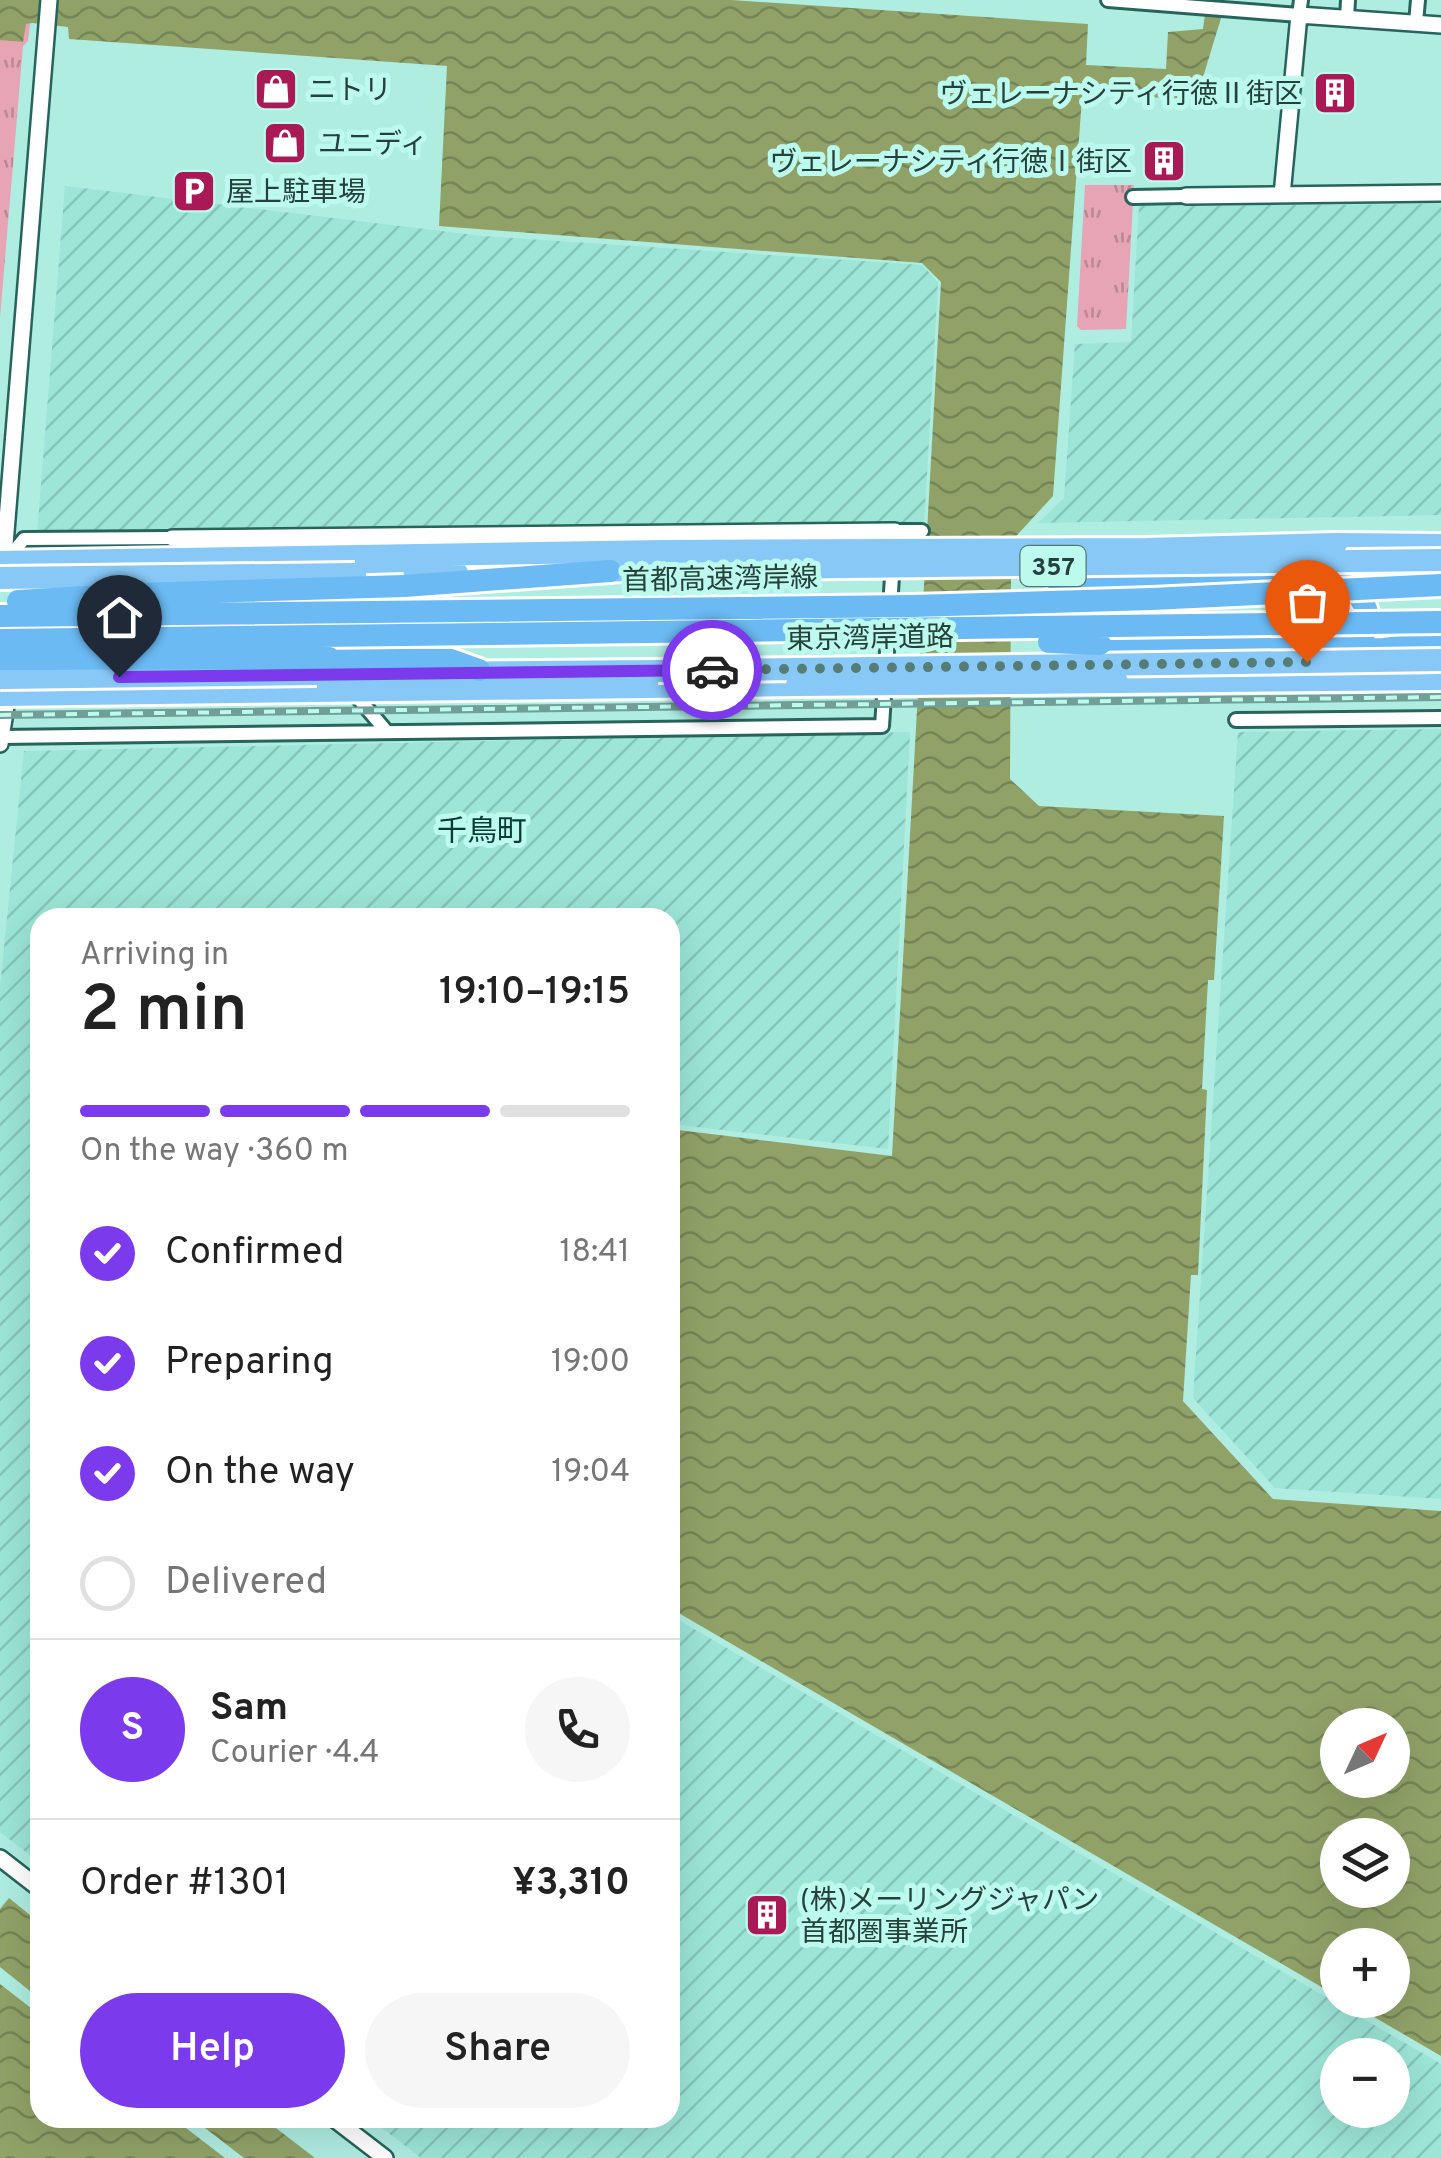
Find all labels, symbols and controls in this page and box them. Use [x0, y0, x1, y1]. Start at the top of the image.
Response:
shop icon: ニトリ [253, 66, 299, 112]
building icon: ヴェレーナシティ行徳Ⅱ街区 [1312, 70, 1358, 116]
place label: ニトリ [308, 74, 392, 110]
place label: ヴェレーナシティ行徳Ⅱ街区 [940, 78, 1302, 114]
shop icon: ユニディ [262, 120, 308, 166]
place label: ユニディ [318, 128, 428, 164]
building icon: ヴェレーナシティ行徳Ⅰ街区 [1141, 138, 1187, 184]
place label: ヴェレーナシティ行徳Ⅰ街区 [770, 146, 1132, 182]
parking icon: 屋上駐車場 [171, 168, 217, 214]
place label: 屋上駐車場 [226, 176, 366, 212]
road number: 357 [1020, 546, 1086, 586]
pin [1265, 560, 1350, 663]
street label: 首都高速湾岸線 [622, 561, 818, 601]
pin [77, 575, 162, 678]
icon: bag [1280, 575, 1335, 630]
icon: home [92, 590, 147, 645]
courier [662, 620, 762, 720]
street label: 東京湾岸道路 [786, 621, 954, 659]
icon: car [685, 643, 740, 698]
district label: 千鳥町 [437, 815, 527, 852]
text: Arriving in [80, 936, 229, 976]
text: 19:10–19:15 [439, 969, 630, 1018]
text: 2 min [80, 972, 248, 1054]
text: On the way · 360 m [80, 1132, 349, 1172]
icon: check [80, 1226, 135, 1281]
text: Confirmed [165, 1229, 344, 1278]
text: 18:41 [560, 1233, 630, 1273]
icon: check [80, 1336, 135, 1391]
text: Preparing [165, 1339, 334, 1388]
text: 19:00 [551, 1343, 630, 1383]
icon: check [80, 1446, 135, 1501]
text: On the way [165, 1449, 355, 1498]
text: 19:04 [551, 1453, 630, 1493]
text: Delivered [165, 1559, 327, 1608]
button: phone [525, 1677, 630, 1782]
text: Sam [210, 1685, 288, 1734]
text: S [121, 1705, 144, 1754]
north arrow [1320, 1708, 1410, 1798]
map controls [1320, 1708, 1410, 2128]
text: Courier · 4.4 [210, 1734, 379, 1774]
button: layers [1320, 1818, 1410, 1908]
text: Order #1301 [80, 1860, 289, 1909]
text: ¥3,310 [513, 1860, 630, 1909]
place label: (株)メーリングジャパン 首都圏事業所 [800, 1884, 1099, 1952]
building icon: (株)メーリングジャパン 首都圏事業所 [744, 1892, 790, 1938]
button: + [1320, 1928, 1410, 2018]
button: Help [80, 1993, 345, 2108]
button: Share [365, 1993, 630, 2108]
button: − [1320, 2038, 1410, 2128]

